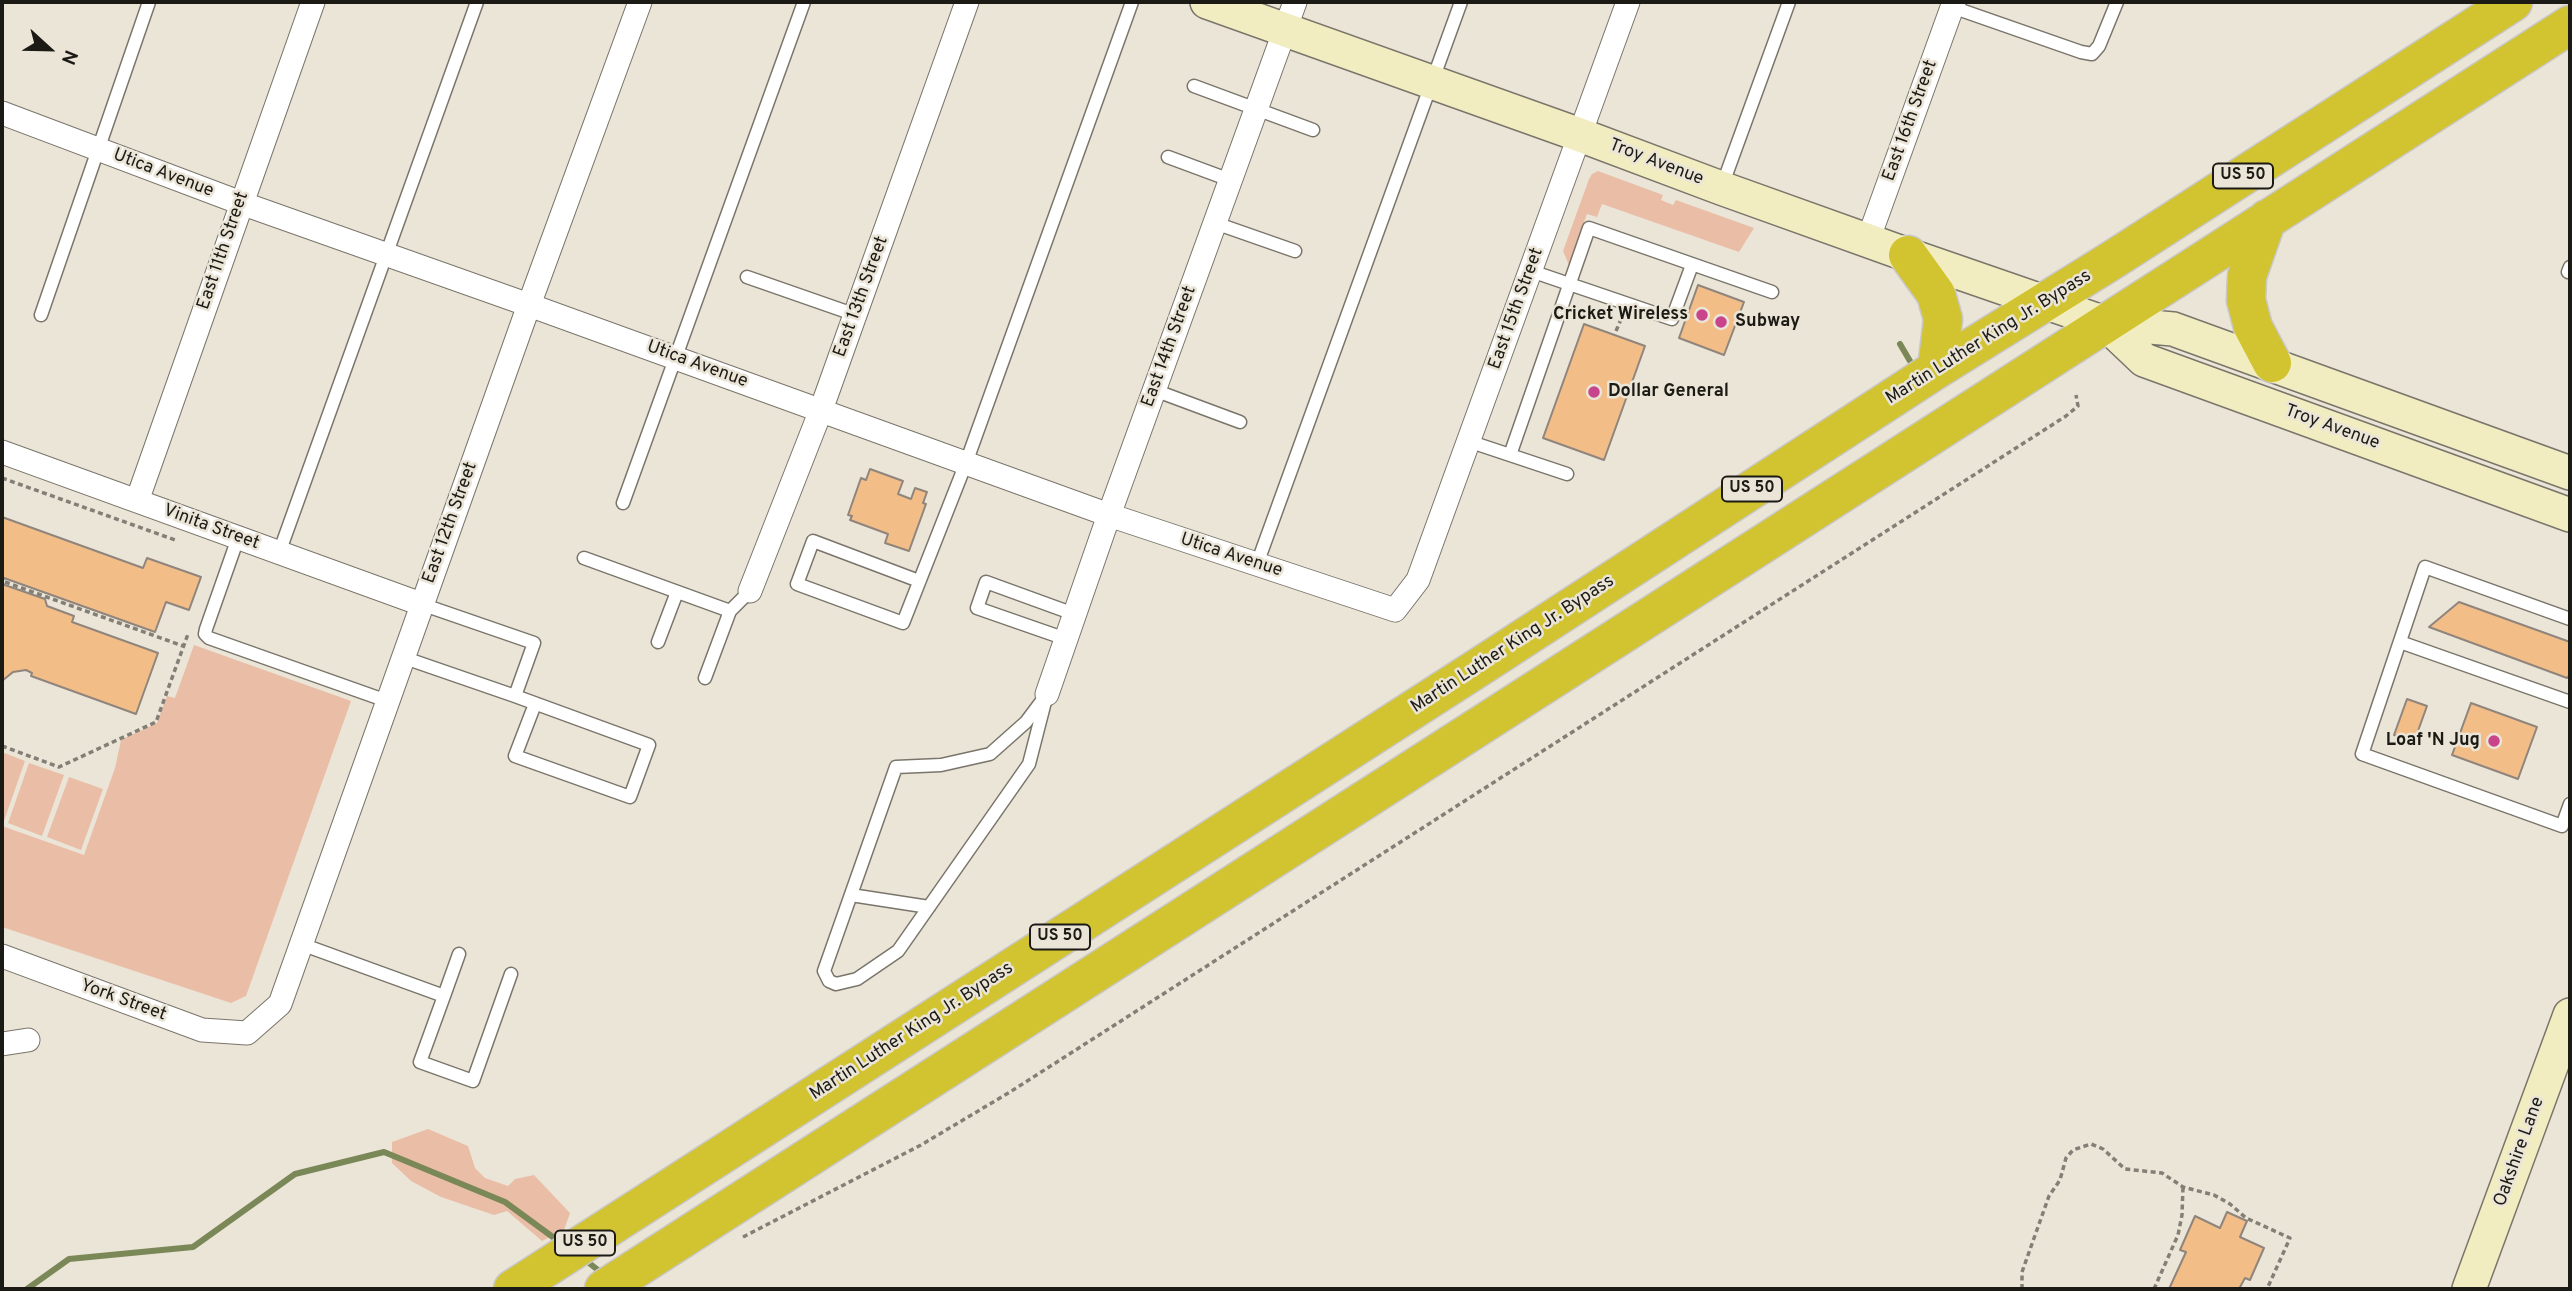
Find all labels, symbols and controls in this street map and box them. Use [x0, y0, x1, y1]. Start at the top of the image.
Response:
north arrow [14, 14, 84, 84]
text: N [55, 46, 82, 68]
street label: East 16th Street [1879, 58, 1943, 184]
street label: Troy Avenue [1606, 135, 1706, 191]
street label: Utica Avenue [110, 145, 216, 203]
road number: US 50 [2213, 164, 2273, 188]
street label: East 11th Street [194, 189, 254, 313]
street label: East 13th Street [830, 234, 894, 360]
street label: East 15th Street [1485, 245, 1549, 373]
street label: Martin Luther King Jr. Bypass [1882, 266, 2096, 410]
street label: East 14th Street [1138, 283, 1202, 411]
place label: Cricket Wireless [1553, 304, 1688, 326]
marker: Cricket Wireless [1694, 307, 1710, 323]
place label: Subway [1735, 311, 1800, 333]
marker: Subway [1713, 314, 1729, 330]
street label: Utica Avenue [643, 337, 751, 393]
place label: Dollar General [1608, 381, 1729, 403]
marker: Dollar General [1586, 384, 1602, 400]
street label: Troy Avenue [2282, 401, 2382, 455]
street label: East 12th Street [419, 459, 483, 587]
road number: US 50 [1722, 476, 1782, 502]
street label: Vinita Street [160, 501, 262, 555]
street label: Utica Avenue [1177, 529, 1285, 583]
street label: Martin Luther King Jr. Bypass [1407, 571, 1619, 719]
place label: Loaf 'N Jug [2386, 730, 2480, 752]
marker: Loaf 'N Jug [2486, 733, 2502, 749]
road number: US 50 [1030, 925, 1090, 950]
street label: Martin Luther King Jr. Bypass [806, 958, 1018, 1106]
street label: York Street [77, 975, 169, 1027]
street label: Oakshire Lane [2490, 1094, 2550, 1210]
road number: US 50 [555, 1231, 615, 1256]

